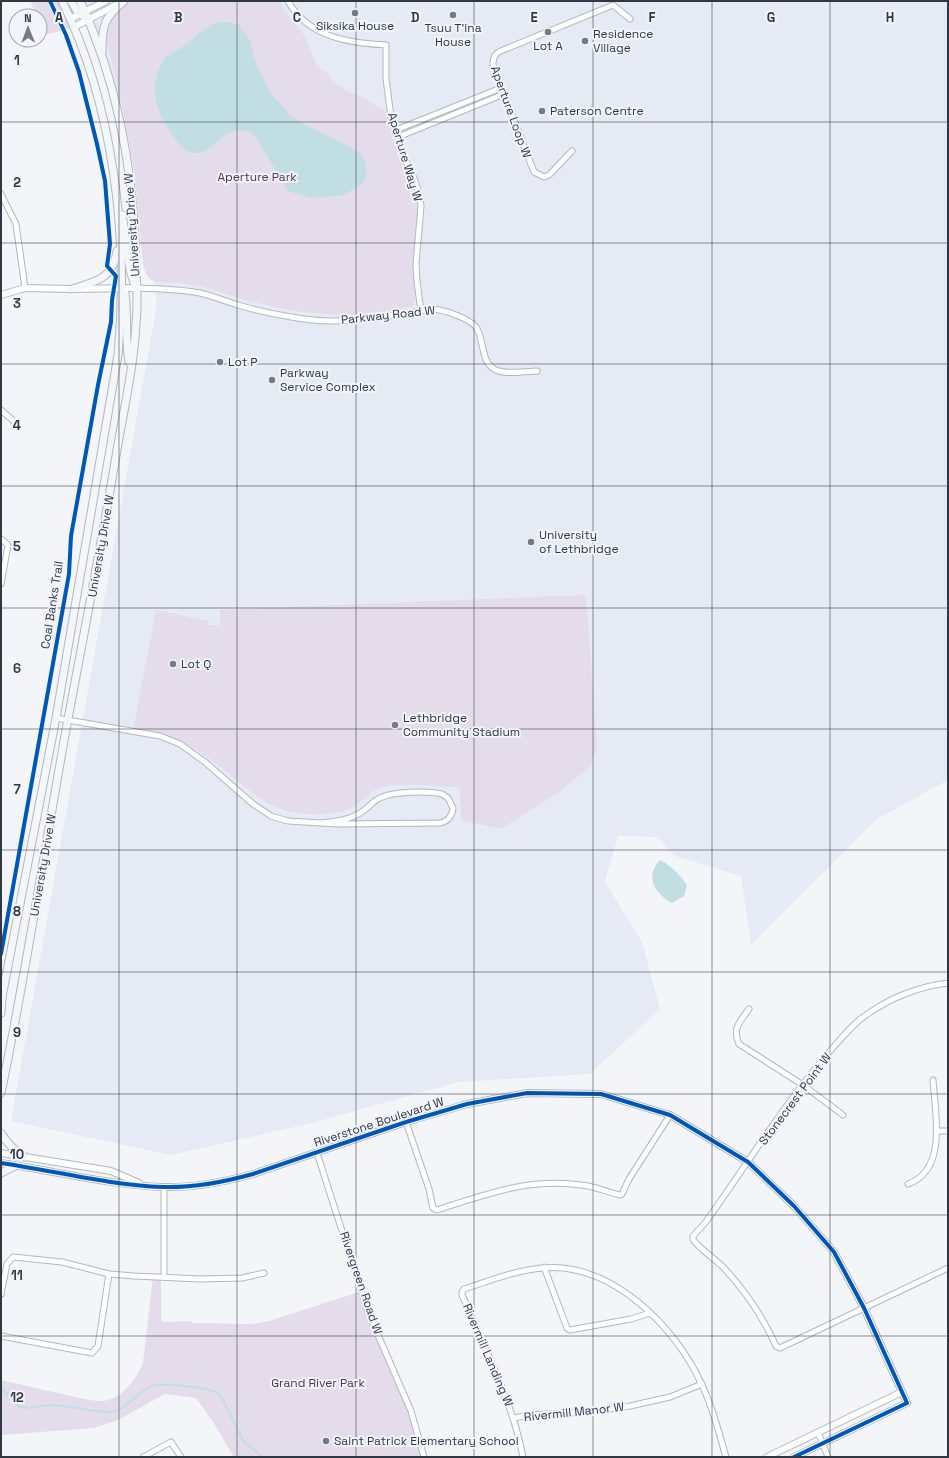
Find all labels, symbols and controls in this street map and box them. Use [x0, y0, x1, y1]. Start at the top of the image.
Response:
north arrow [8, 8, 48, 48]
marker: Siksika House [350, 8, 360, 18]
text: A [55, 9, 64, 26]
text: B [174, 9, 183, 26]
text: C [293, 9, 301, 26]
text: D [411, 9, 420, 26]
text: E [530, 9, 538, 26]
text: F [649, 9, 656, 26]
text: G [767, 9, 775, 26]
text: H [886, 9, 894, 26]
marker: Tsuu T'ina House [448, 10, 458, 20]
text: N [24, 11, 32, 25]
place label: Siksika House [316, 18, 394, 34]
place label: Tsuu T'ina House [424, 20, 482, 50]
place label: Residence Village [593, 26, 653, 56]
marker: Lot A [543, 27, 553, 37]
marker: Residence Village [580, 36, 590, 46]
place label: Lot A [533, 38, 563, 54]
text: 1 [14, 52, 20, 69]
street label: Aperture Loop W [487, 64, 535, 161]
place label: Paterson Centre [550, 103, 644, 119]
marker: Paterson Centre [537, 106, 547, 116]
street label: Aperture Way W [384, 111, 426, 204]
park label: Aperture Park [217, 169, 297, 185]
street label: University Drive W [120, 172, 144, 277]
text: 2 [13, 174, 21, 191]
text: 3 [13, 295, 21, 312]
street label: Parkway Road W [340, 302, 436, 328]
place label: Lot P [228, 354, 258, 370]
marker: Lot P [215, 357, 225, 367]
place label: Parkway Service Complex [280, 365, 376, 395]
marker: Parkway Service Complex [267, 375, 277, 385]
text: 4 [13, 417, 21, 434]
street label: University Drive W [84, 493, 118, 598]
place label: University of Lethbridge [539, 527, 619, 557]
marker: University of Lethbridge [526, 537, 536, 547]
text: 5 [13, 538, 21, 555]
street label: Coal Banks Trail [37, 560, 67, 650]
place label: Lot Q [181, 656, 211, 672]
marker: Lot Q [168, 659, 178, 669]
text: 6 [13, 660, 21, 677]
place label: Lethbridge Community Stadium [403, 710, 520, 740]
marker: Lethbridge Community Stadium [390, 720, 400, 730]
text: 7 [13, 781, 21, 798]
street label: University Drive W [26, 812, 60, 917]
text: 8 [13, 903, 21, 920]
text: 9 [13, 1024, 21, 1041]
street label: Stonecrest Point W [755, 1049, 835, 1148]
street label: Riverstone Boulevard W [312, 1093, 447, 1151]
text: 10 [10, 1146, 24, 1163]
street label: Rivergreen Road W [336, 1229, 386, 1337]
text: 11 [11, 1267, 23, 1284]
street label: Rivermill Landing W [459, 1301, 517, 1409]
park label: Grand River Park [271, 1375, 365, 1391]
text: 12 [10, 1389, 24, 1406]
street label: Rivermill Manor W [523, 1399, 625, 1425]
place label: Saint Patrick Elementary School [334, 1433, 519, 1449]
marker: Saint Patrick Elementary School [321, 1436, 331, 1446]

